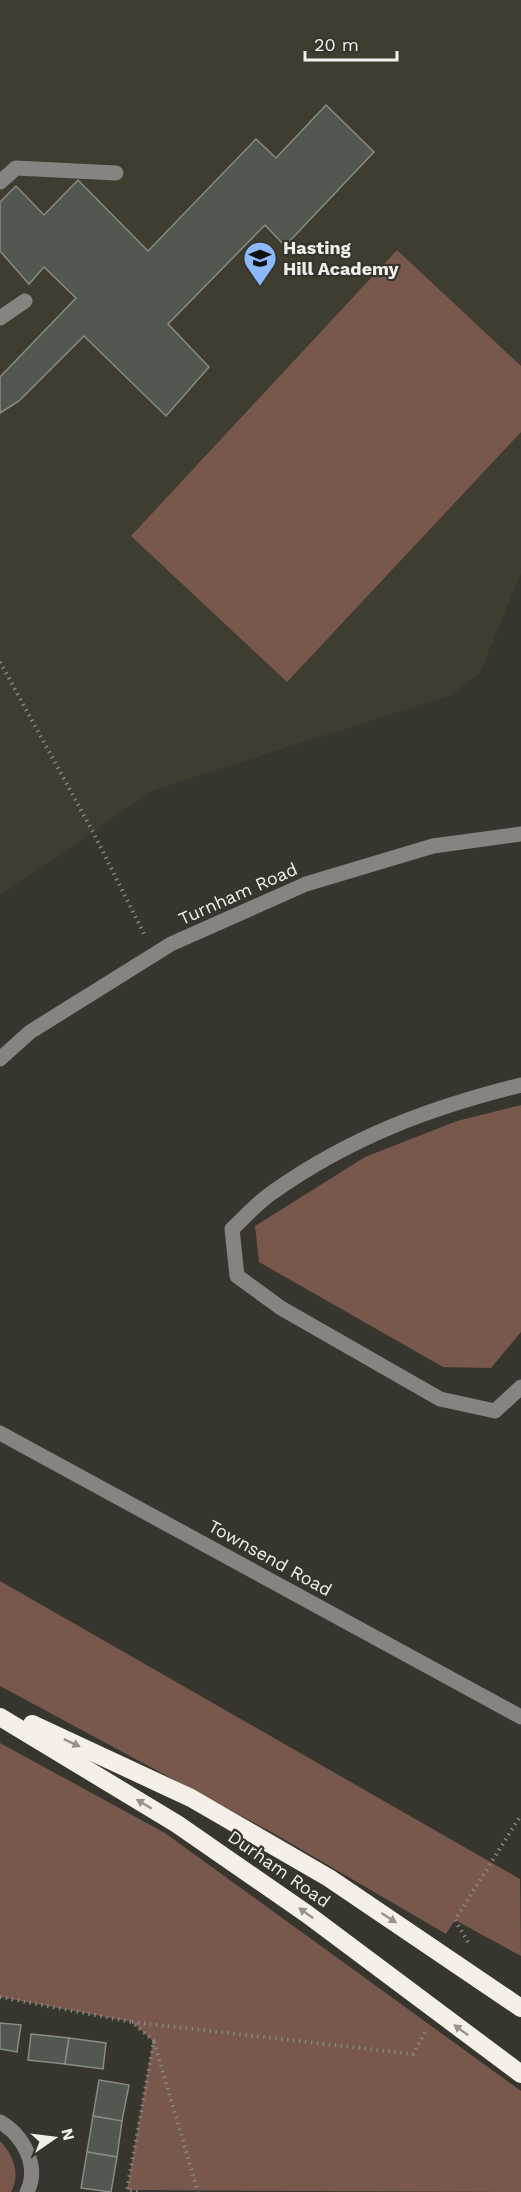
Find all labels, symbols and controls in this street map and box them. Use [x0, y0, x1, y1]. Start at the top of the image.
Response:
scale bar [305, 24, 396, 62]
text: 20 m [314, 34, 359, 55]
place label: Hasting Hill Academy [283, 237, 400, 279]
school or university icon: Hasting Hill Academy [242, 240, 278, 287]
street label: Turnham Road [175, 858, 300, 929]
street label: Townsend Road [205, 1515, 336, 1600]
one-way arrow [64, 1738, 81, 1747]
one-way arrow [136, 1798, 152, 1809]
street label: Durham Road [224, 1826, 334, 1912]
one-way arrow [298, 1907, 314, 1919]
one-way arrow [381, 1912, 397, 1924]
one-way arrow [454, 2025, 469, 2037]
north arrow [24, 2108, 84, 2168]
text: N [57, 2126, 79, 2143]

